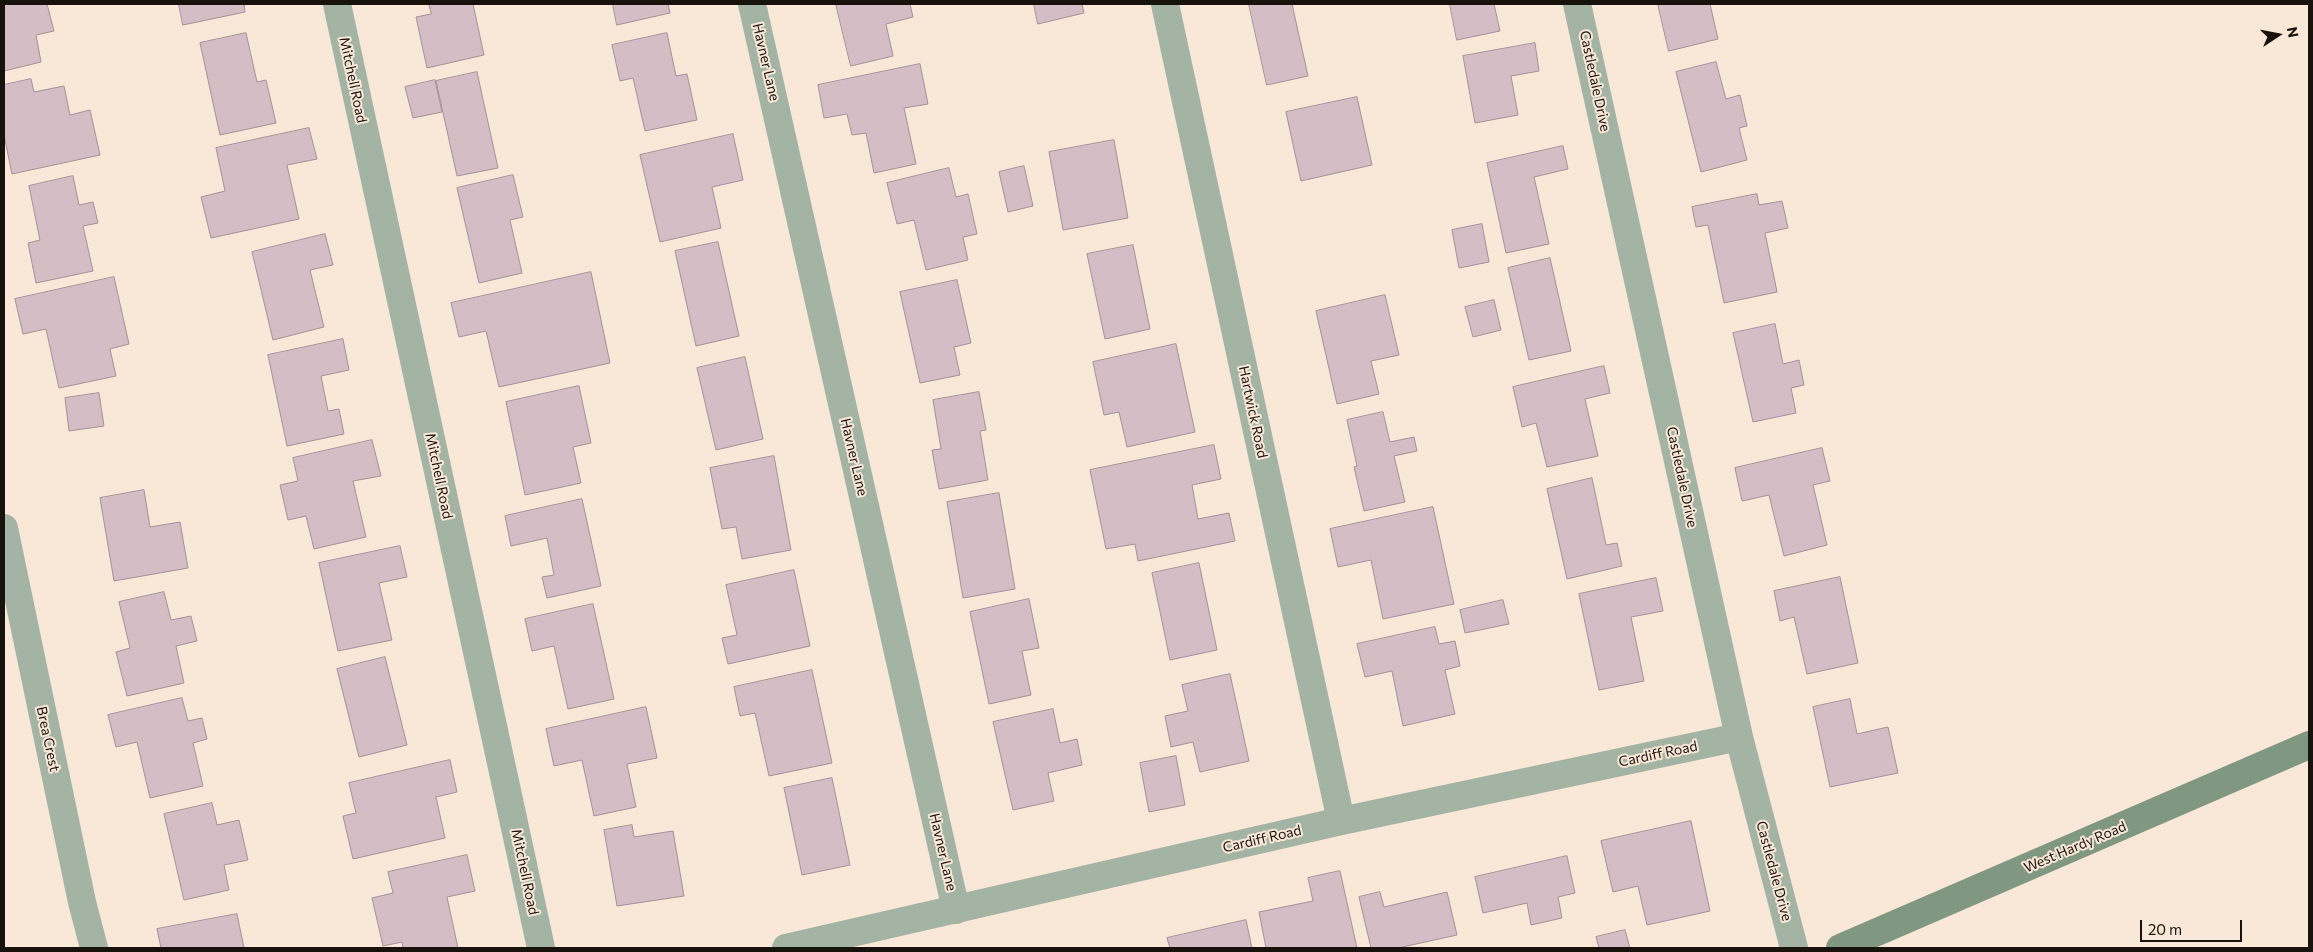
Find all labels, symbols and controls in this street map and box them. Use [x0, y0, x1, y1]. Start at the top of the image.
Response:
north arrow [2253, 10, 2303, 60]
street label: Havner Lane [749, 21, 783, 103]
text: N [2284, 25, 2303, 39]
street label: Castledale Drive [1576, 29, 1614, 133]
street label: Mitchell Road [336, 35, 370, 125]
street label: Hartwick Road [1235, 364, 1271, 460]
street label: Havner Lane [837, 416, 871, 498]
street label: Castledale Drive [1663, 425, 1701, 529]
street label: Mitchell Road [422, 431, 456, 521]
street label: Brea Crest [33, 705, 63, 773]
street label: Cardiff Road [1617, 737, 1699, 771]
street label: Havner Lane [926, 811, 960, 893]
street label: West Hardy Road [2021, 818, 2129, 876]
street label: Castledale Drive [1753, 819, 1795, 923]
street label: Cardiff Road [1221, 822, 1303, 856]
street label: Mitchell Road [508, 827, 542, 917]
scale bar [2143, 910, 2246, 942]
text: 20 m [2148, 920, 2182, 938]

